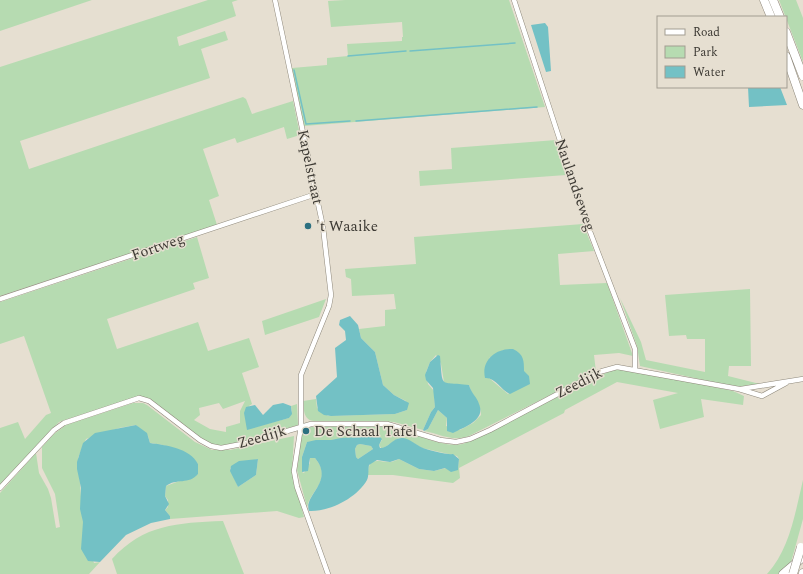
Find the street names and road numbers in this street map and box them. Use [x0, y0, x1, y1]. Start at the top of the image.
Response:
street label: Kapelstraat [291, 127, 329, 207]
street label: Naulandseweg [548, 135, 602, 235]
street label: Fortweg [128, 227, 188, 267]
street label: Zeedijk [551, 361, 607, 405]
street label: Zeedijk [235, 419, 289, 455]

